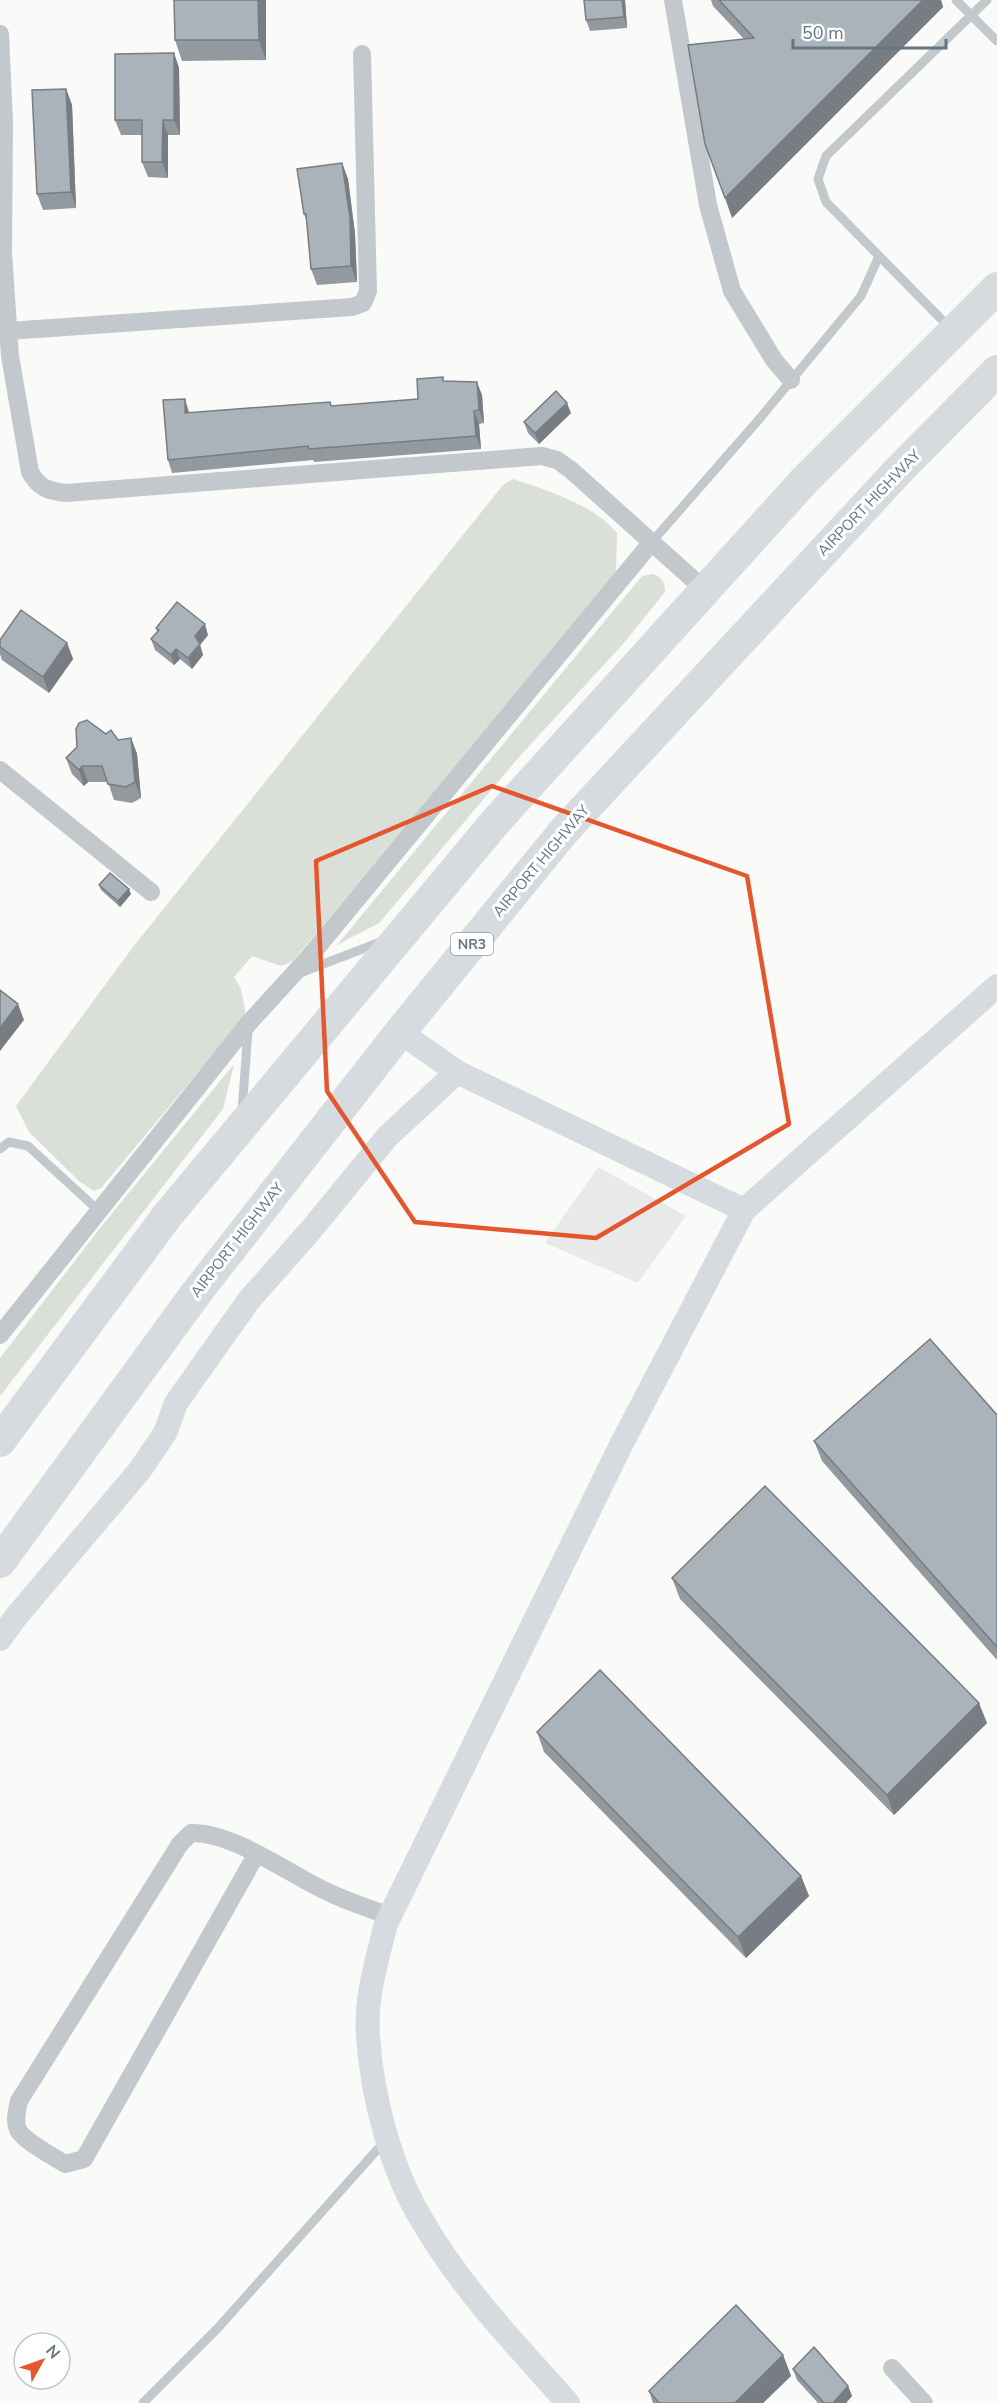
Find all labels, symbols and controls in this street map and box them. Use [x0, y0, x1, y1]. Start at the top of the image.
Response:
scale bar [793, 12, 946, 50]
text: 50 m [802, 21, 844, 45]
street label: AIRPORT HIGHWAY [813, 445, 926, 560]
street label: AIRPORT HIGHWAY [488, 800, 594, 921]
road number: NR3 [451, 933, 493, 955]
street label: AIRPORT HIGHWAY [186, 1178, 289, 1302]
north arrow [12, 2331, 72, 2391]
text: N [40, 2340, 65, 2364]

